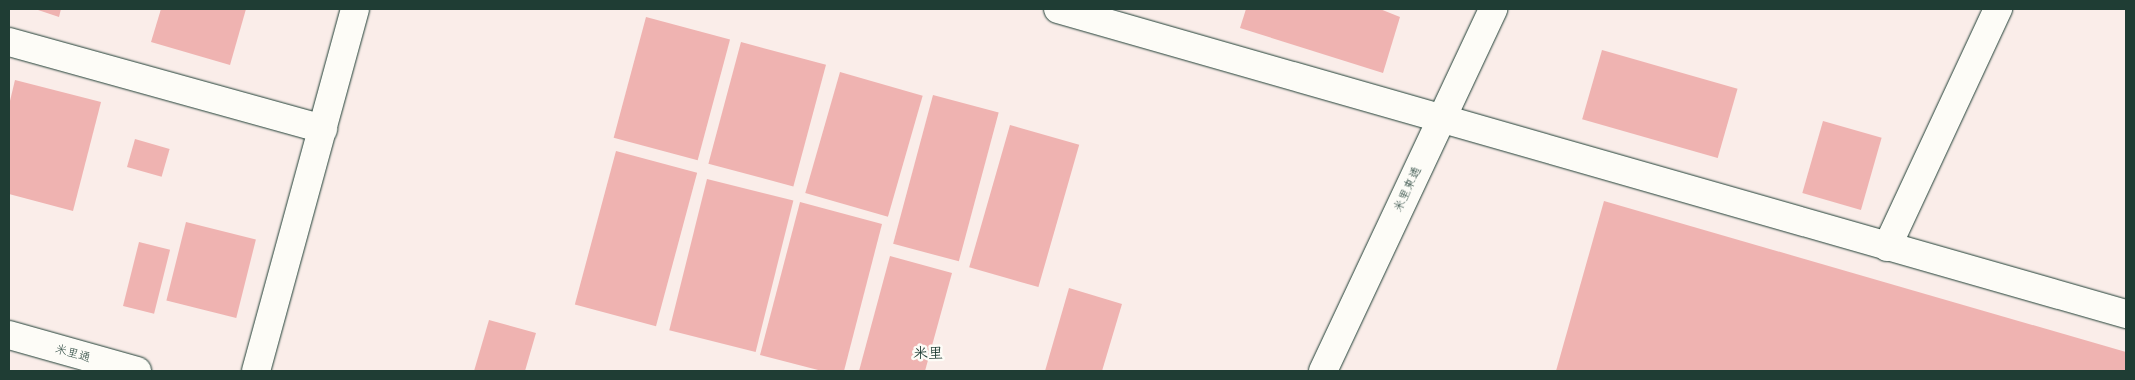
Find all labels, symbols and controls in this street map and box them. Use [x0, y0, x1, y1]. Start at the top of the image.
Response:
street label: 米里東通 [1390, 164, 1424, 214]
street label: 米里通 [54, 341, 92, 365]
district label: 米里 [913, 344, 943, 362]

